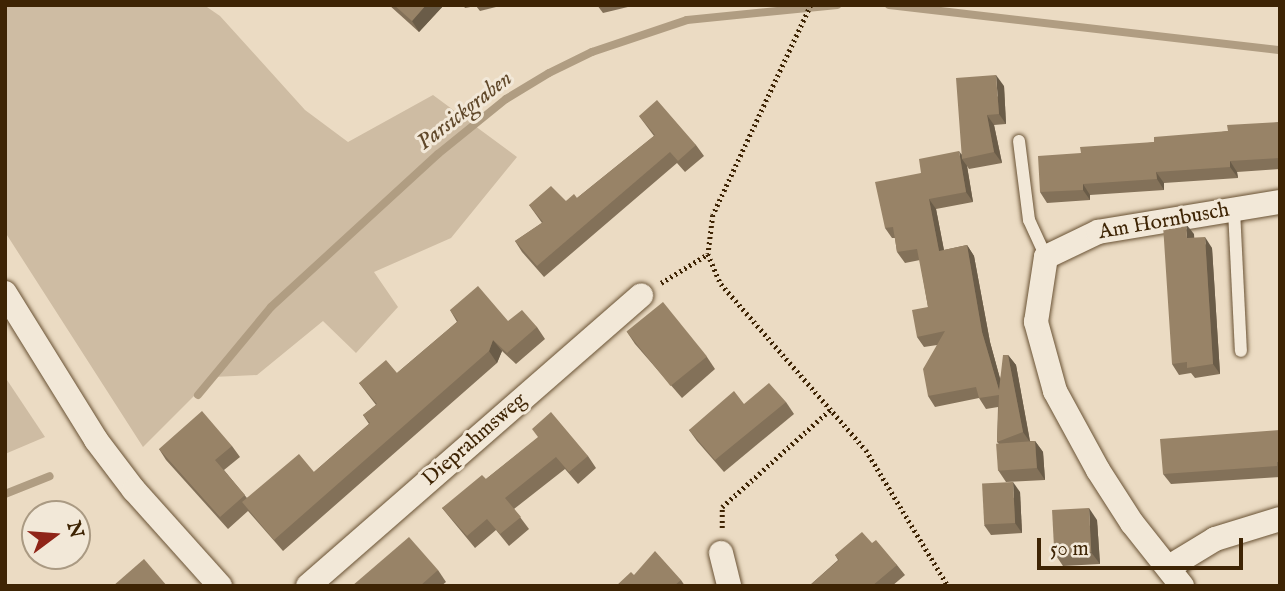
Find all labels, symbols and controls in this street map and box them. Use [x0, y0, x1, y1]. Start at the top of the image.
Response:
water label: Parsickgraben [412, 65, 518, 157]
street label: Am Hornbusch [1097, 198, 1231, 246]
street label: Dieprahmsweg [418, 388, 532, 492]
north arrow [21, 500, 91, 570]
text: N [60, 519, 88, 541]
scale bar [1040, 524, 1246, 568]
text: 50 m [1050, 536, 1089, 563]

